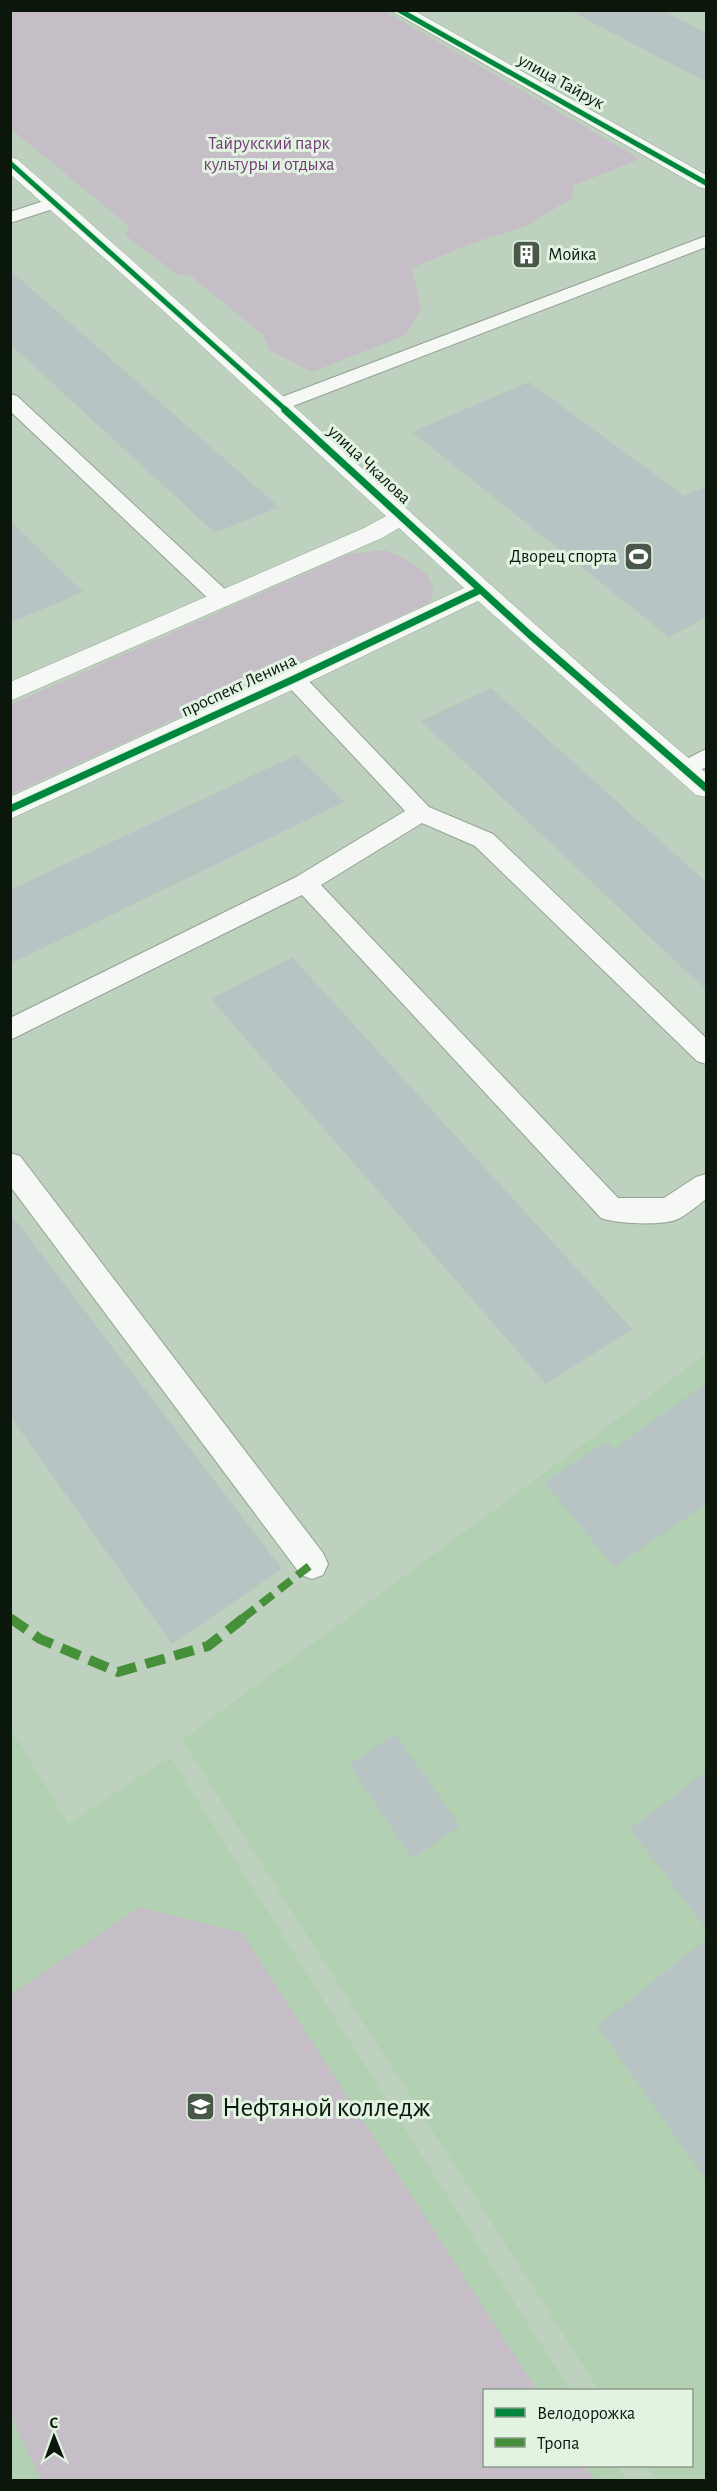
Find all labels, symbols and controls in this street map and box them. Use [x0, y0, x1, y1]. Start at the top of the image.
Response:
street label: улица Тайрук [514, 50, 608, 113]
park label: Тайрукский парк культуры и отдыха [204, 135, 334, 174]
building icon: Мойка [511, 239, 543, 271]
place label: Мойка [548, 246, 596, 264]
street label: улица Чкалова [323, 422, 414, 508]
sports icon: Дворец спорта [622, 541, 654, 573]
place label: Дворец спорта [509, 548, 617, 566]
street label: проспект Ленина [179, 651, 299, 721]
school or university icon: Нефтяной колледж [185, 2091, 217, 2123]
place label: Нефтяной колледж [222, 2094, 431, 2121]
legend [483, 2389, 693, 2467]
text: Велодорожка [537, 2405, 635, 2423]
north arrow [24, 2407, 84, 2467]
text: С [49, 2415, 58, 2431]
text: Тропа [537, 2435, 580, 2453]

